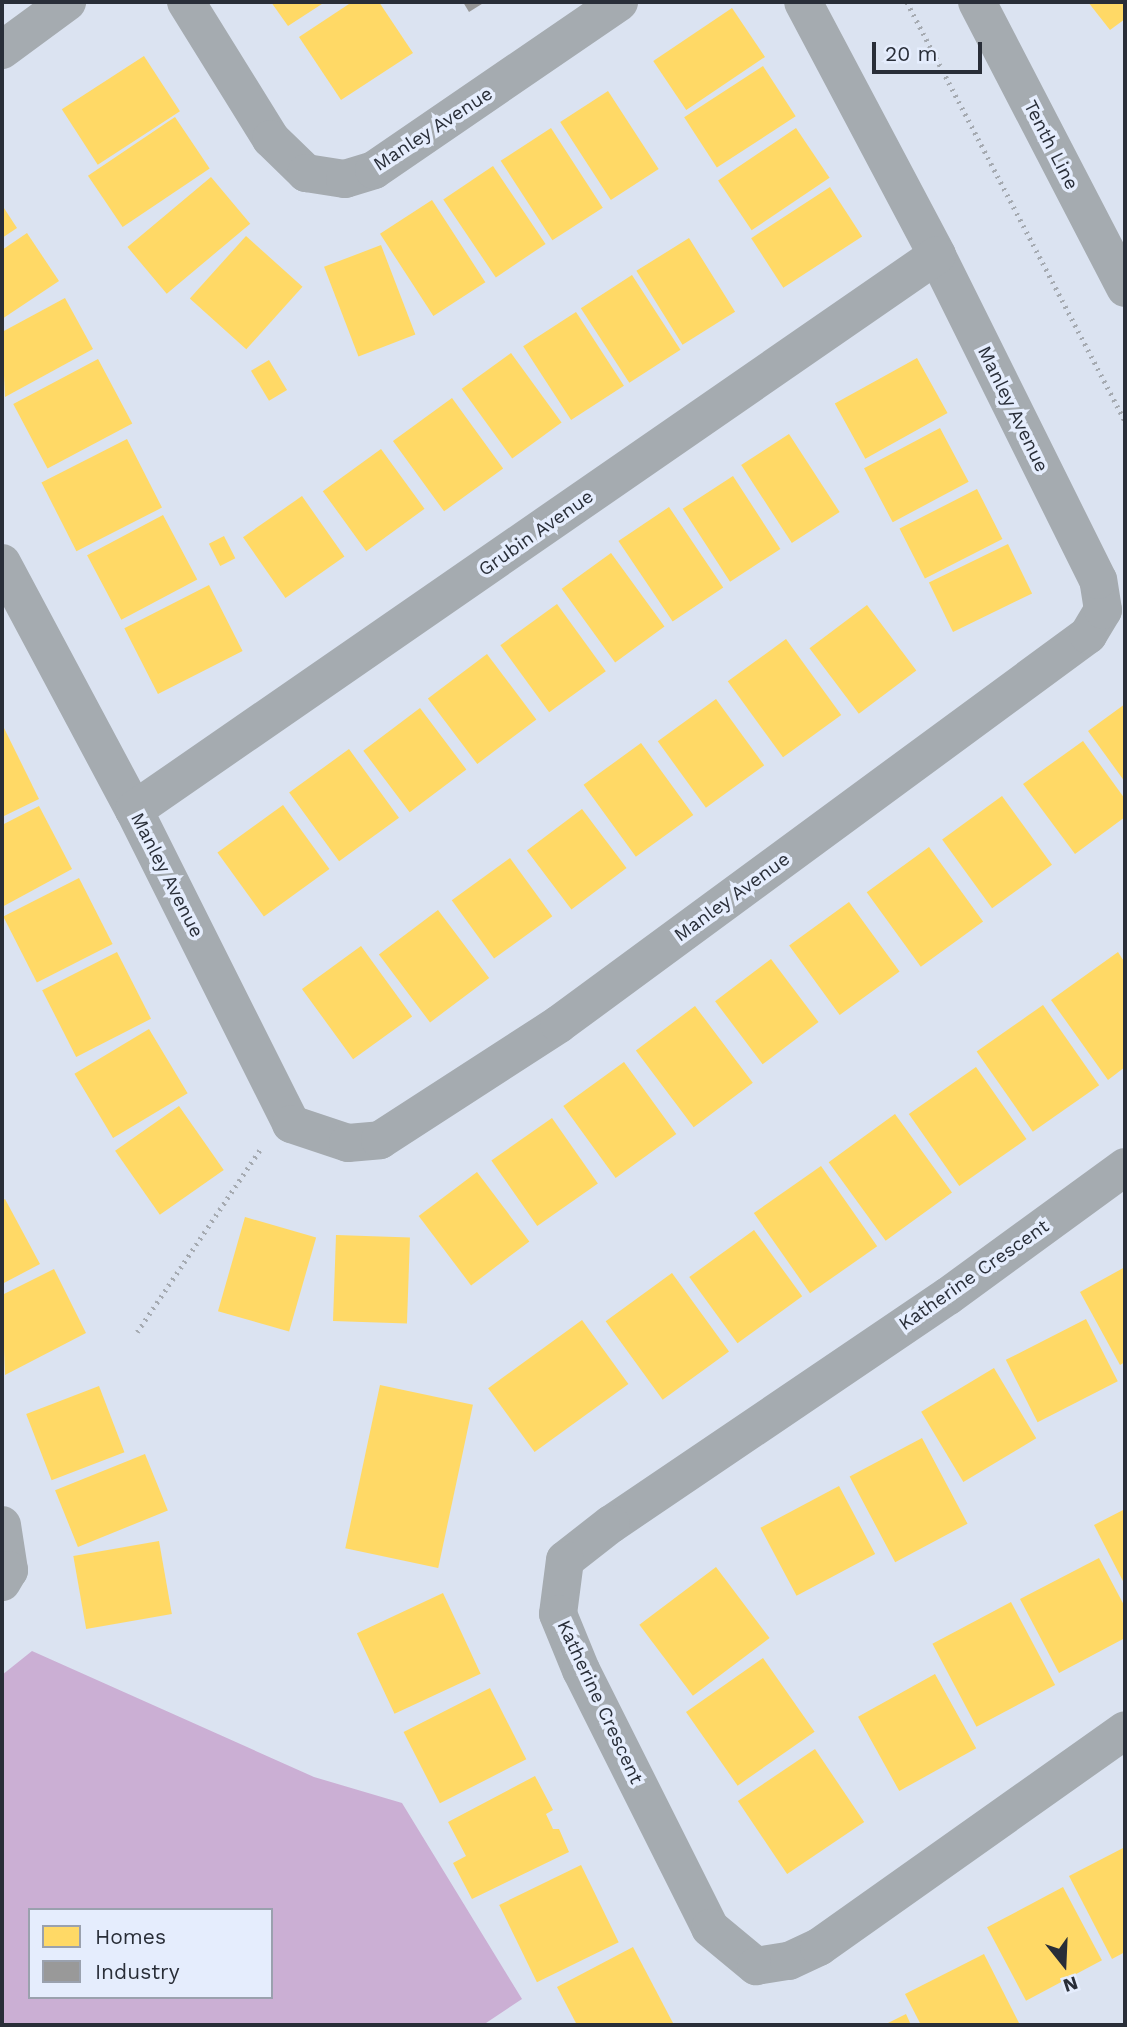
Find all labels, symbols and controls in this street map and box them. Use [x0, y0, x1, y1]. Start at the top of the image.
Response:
scale bar [875, 28, 985, 72]
text: 20 m [885, 41, 937, 66]
street label: Manley Avenue [369, 82, 497, 176]
street label: Tenth Line [1019, 96, 1083, 194]
street label: Manley Avenue [972, 342, 1054, 476]
street label: Grubin Avenue [474, 485, 598, 581]
street label: Manley Avenue [125, 808, 209, 942]
street label: Manley Avenue [669, 847, 795, 947]
street label: Katherine Crescent [895, 1215, 1053, 1335]
street label: Katherine Crescent [552, 1617, 648, 1787]
legend [28, 1908, 273, 1999]
text: Homes [95, 1924, 166, 1949]
north arrow [1029, 1929, 1099, 1999]
text: Industry [95, 1959, 180, 1984]
text: N [1060, 1971, 1081, 1998]

